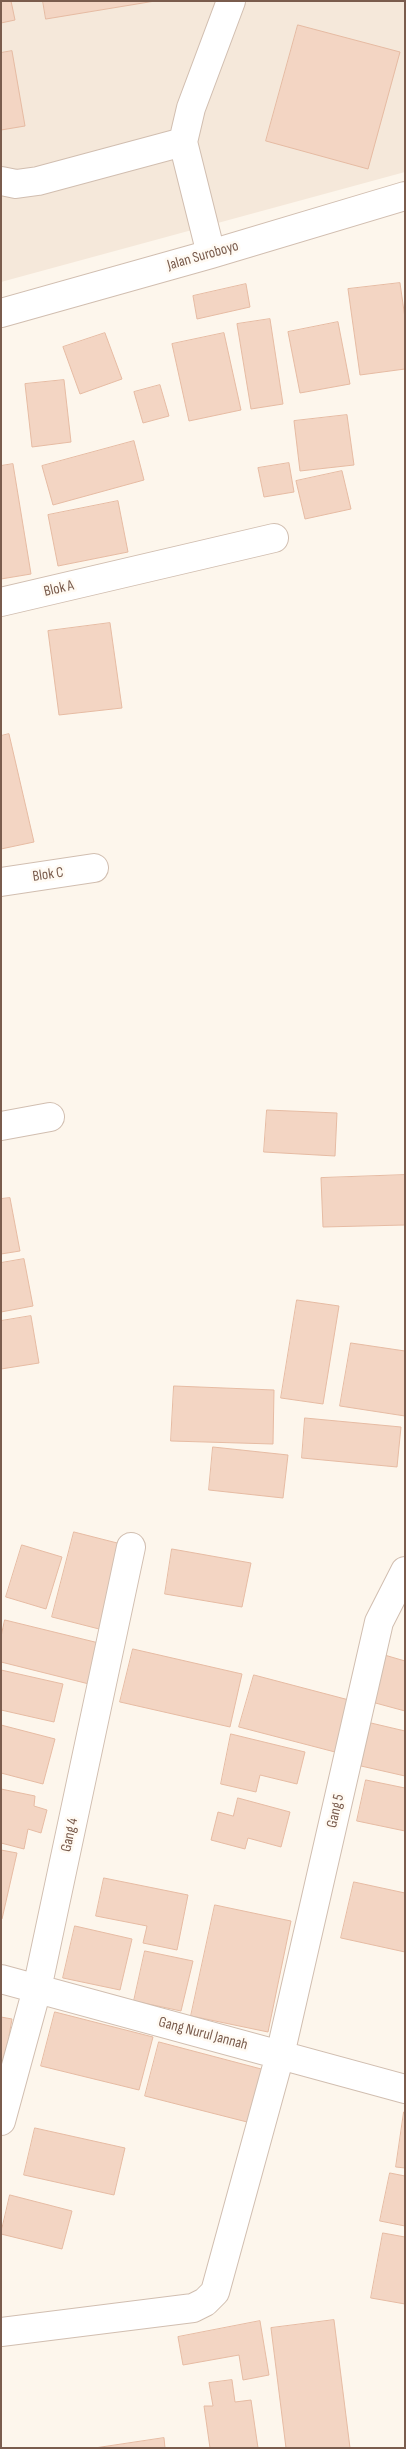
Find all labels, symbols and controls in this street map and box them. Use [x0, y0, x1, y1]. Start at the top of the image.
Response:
street label: Jalan Suroboyo [165, 237, 241, 275]
street label: Blok A [42, 577, 76, 601]
street label: Blok C [31, 864, 65, 886]
street label: Gang 5 [323, 1792, 349, 1830]
street label: Gang 4 [58, 1816, 82, 1854]
street label: Gang Nurul Jannah [156, 2013, 250, 2055]

